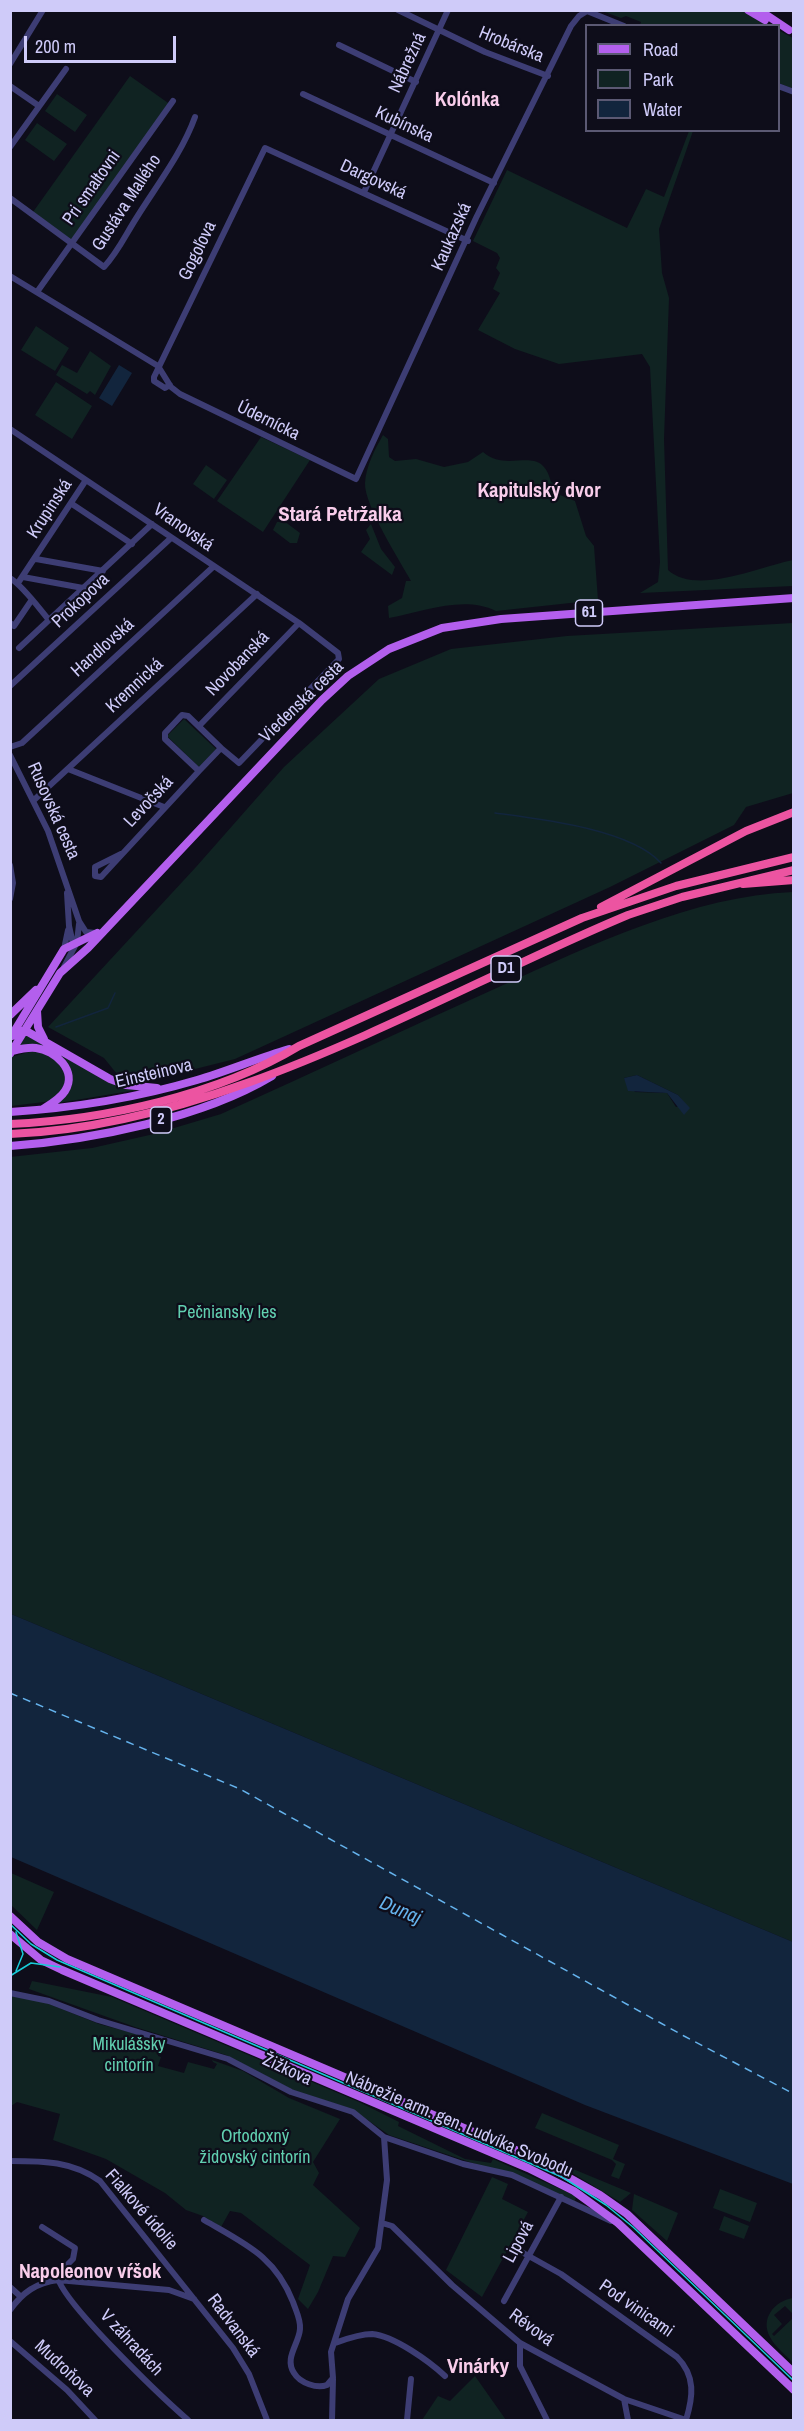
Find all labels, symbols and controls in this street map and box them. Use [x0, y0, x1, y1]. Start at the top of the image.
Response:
street label: Hrobárska [475, 22, 547, 68]
scale bar [27, 24, 178, 62]
legend [585, 24, 780, 132]
street label: Nábrežná [385, 29, 431, 97]
text: 200 m [35, 34, 76, 59]
text: Road [643, 37, 678, 62]
text: Park [643, 67, 673, 92]
district label: Kolónka [435, 89, 499, 113]
text: Water [643, 97, 682, 122]
street label: Kubínska [372, 102, 436, 148]
street label: Pri smaltovni [58, 147, 126, 229]
street label: Gustáva Mallého [88, 151, 166, 255]
street label: Dargovská [336, 155, 410, 205]
street label: Kaukazská [427, 200, 477, 274]
street label: Gogoľova [174, 218, 222, 284]
street label: Údernícka [233, 397, 303, 445]
street label: Krupinská [23, 475, 77, 543]
district label: Kapitulský dvor [477, 480, 601, 504]
street label: Vranovská [148, 499, 218, 557]
district label: Stará Petržalka [278, 502, 402, 528]
street label: Prokopova [48, 569, 114, 633]
road number: 61 [576, 600, 602, 626]
street label: Handlovská [67, 614, 139, 682]
street label: Novobanská [202, 627, 274, 701]
street label: Kremnická [102, 654, 168, 718]
street label: Viedenská cesta [255, 656, 349, 748]
street label: Rusovská cesta [22, 759, 84, 863]
street label: Levočská [120, 772, 178, 832]
road number: D1 [491, 956, 521, 982]
street label: Einsteinova [114, 1055, 194, 1093]
road number: 2 [150, 1107, 172, 1133]
park label: Pečniansky les [177, 1302, 277, 1324]
water label: Dunaj [376, 1892, 424, 1930]
park label: Mikulášsky cintorín [93, 2034, 165, 2076]
street label: Žižkova [259, 2049, 315, 2091]
street label: Nábrežie arm. gen. Ludvíka Svobodu [342, 2067, 576, 2183]
park label: Ortodoxný židovský cintorín [200, 2126, 310, 2168]
street label: Fialkové údolie [100, 2165, 182, 2255]
street label: Lipová [499, 2217, 539, 2267]
district label: Napoleonov vŕšok [19, 2261, 161, 2285]
street label: Pod vinicami [595, 2275, 677, 2343]
street label: Radvanská [202, 2290, 264, 2362]
street label: V záhradách [95, 2305, 167, 2381]
street label: Révová [504, 2305, 558, 2351]
street label: Mudroňova [30, 2336, 98, 2402]
district label: Vinárky [447, 2354, 509, 2380]

